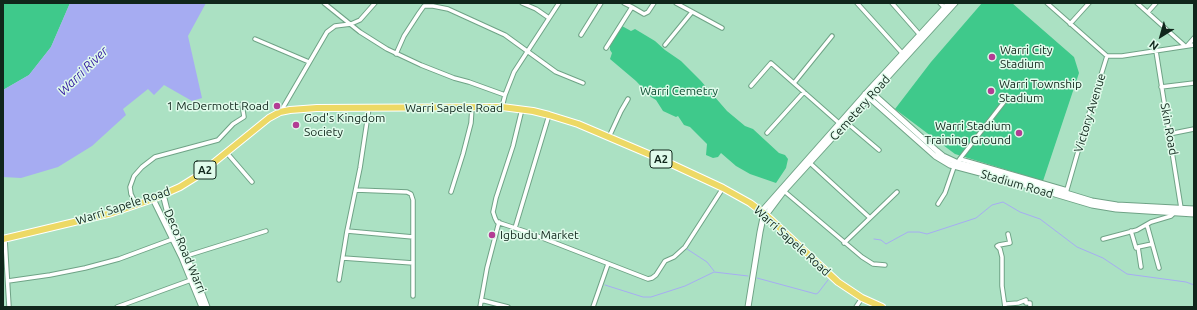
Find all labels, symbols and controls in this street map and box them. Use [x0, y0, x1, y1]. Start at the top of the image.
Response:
north arrow [1141, 16, 1181, 56]
text: N [1147, 38, 1161, 53]
water label: Warri River [55, 43, 111, 99]
place label: Warri City Stadium [1000, 43, 1053, 71]
marker: Warri City Stadium [987, 52, 997, 62]
street label: Cemetery Road [827, 72, 893, 144]
street label: Victory Avenue [1071, 72, 1109, 154]
place label: Warri Township Stadium [999, 77, 1082, 105]
park label: Warri Cemetry [640, 84, 718, 98]
marker: Warri Township Stadium [986, 86, 996, 96]
place label: 1 McDermott Road [167, 99, 269, 113]
marker: 1 McDermott Road [272, 101, 282, 111]
street label: Warri Sapele Road [405, 101, 503, 115]
street label: Skin Road [1157, 102, 1181, 156]
place label: God's Kingdom Society [304, 111, 385, 139]
place label: Warri Stadium Training Ground [925, 119, 1011, 147]
marker: God's Kingdom Society [291, 120, 301, 130]
marker: Warri Stadium Training Ground [1014, 128, 1024, 138]
road number: A2 [650, 150, 672, 168]
road number: A2 [194, 161, 216, 179]
street label: Stadium Road [979, 167, 1055, 201]
street label: Warri Sapele Road [74, 184, 172, 228]
street label: Warri Sapele Road [751, 203, 833, 279]
street label: Deco Road Warri [161, 207, 209, 295]
place label: Igbudu Market [500, 228, 579, 242]
marker: Igbudu Market [487, 230, 497, 240]

